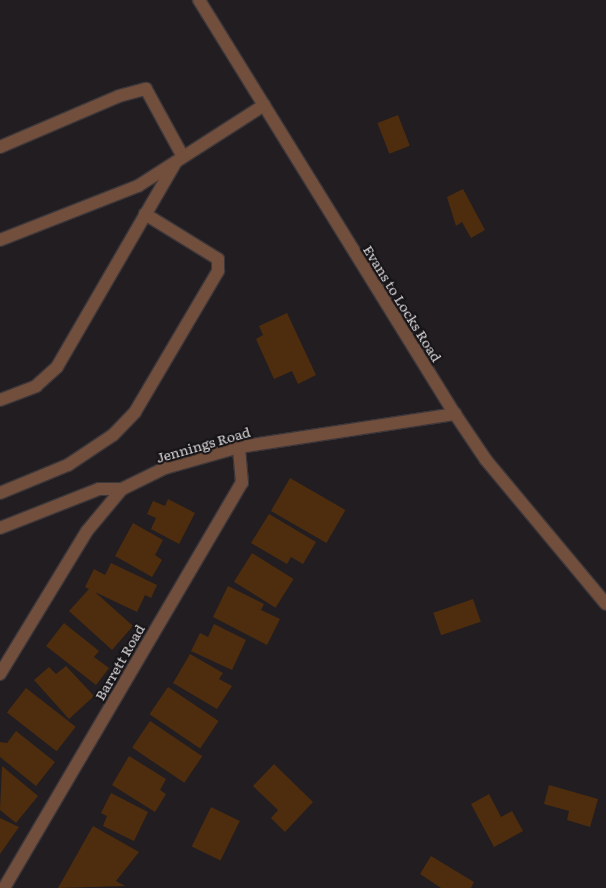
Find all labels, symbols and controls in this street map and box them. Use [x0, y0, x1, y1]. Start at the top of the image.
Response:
street label: Evans to Locks Road [360, 242, 446, 364]
street label: Jennings Road [154, 423, 252, 465]
street label: Barrett Road [91, 621, 147, 703]

